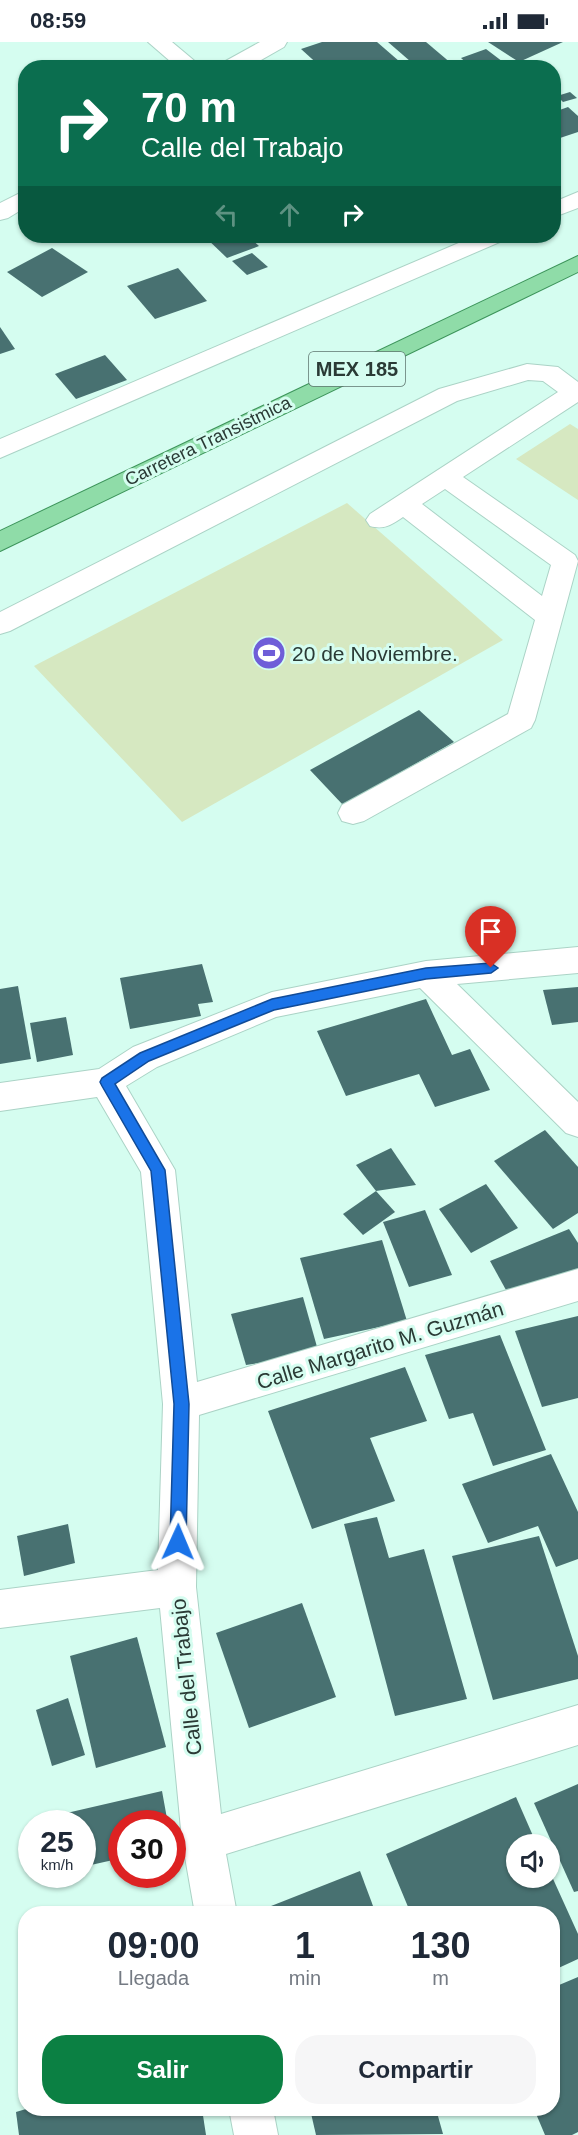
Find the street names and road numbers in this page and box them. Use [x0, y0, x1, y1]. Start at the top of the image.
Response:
road number: MEX 185 [309, 352, 405, 386]
street label: Carretera Transistmica [122, 392, 295, 490]
street label: Calle Margarito M. Guzmán [254, 1296, 506, 1394]
street label: Calle del Trabajo [166, 1597, 206, 1757]

